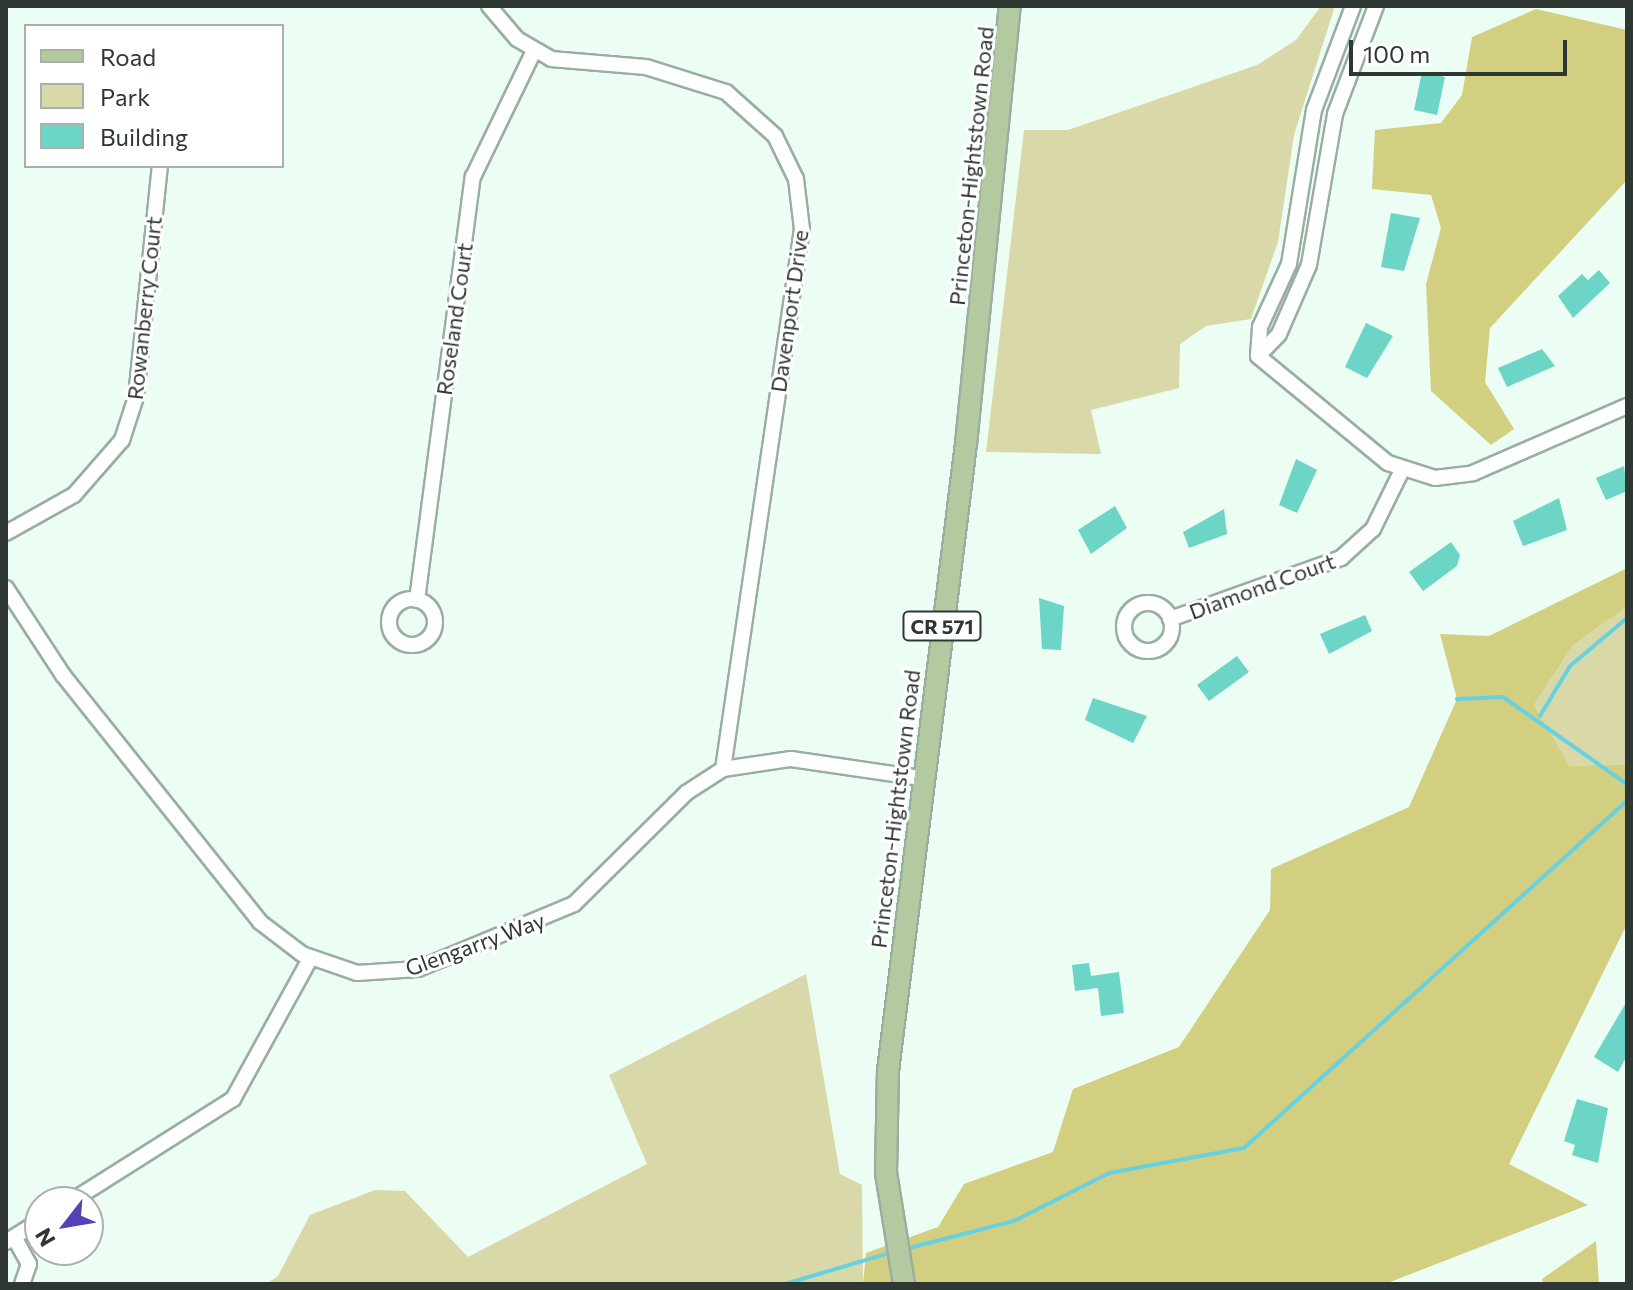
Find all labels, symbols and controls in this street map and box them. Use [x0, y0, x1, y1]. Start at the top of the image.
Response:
legend [24, 24, 284, 168]
scale bar [1353, 24, 1571, 74]
street label: Princeton-Hightstown Road [943, 25, 999, 307]
text: 100 m [1363, 39, 1430, 68]
text: Road [100, 42, 156, 71]
text: Park [100, 82, 150, 111]
text: Building [100, 122, 188, 151]
street label: Rowanberry Court [121, 215, 167, 401]
street label: Davenport Drive [765, 228, 813, 394]
street label: Roseland Court [430, 241, 478, 397]
street label: Diamond Court [1185, 547, 1339, 625]
road number: CR 571 [902, 610, 982, 642]
street label: Princeton-Hightstown Road [865, 668, 925, 950]
street label: Glengarry Way [402, 907, 548, 981]
north arrow [24, 1186, 104, 1266]
text: N [29, 1224, 61, 1252]

